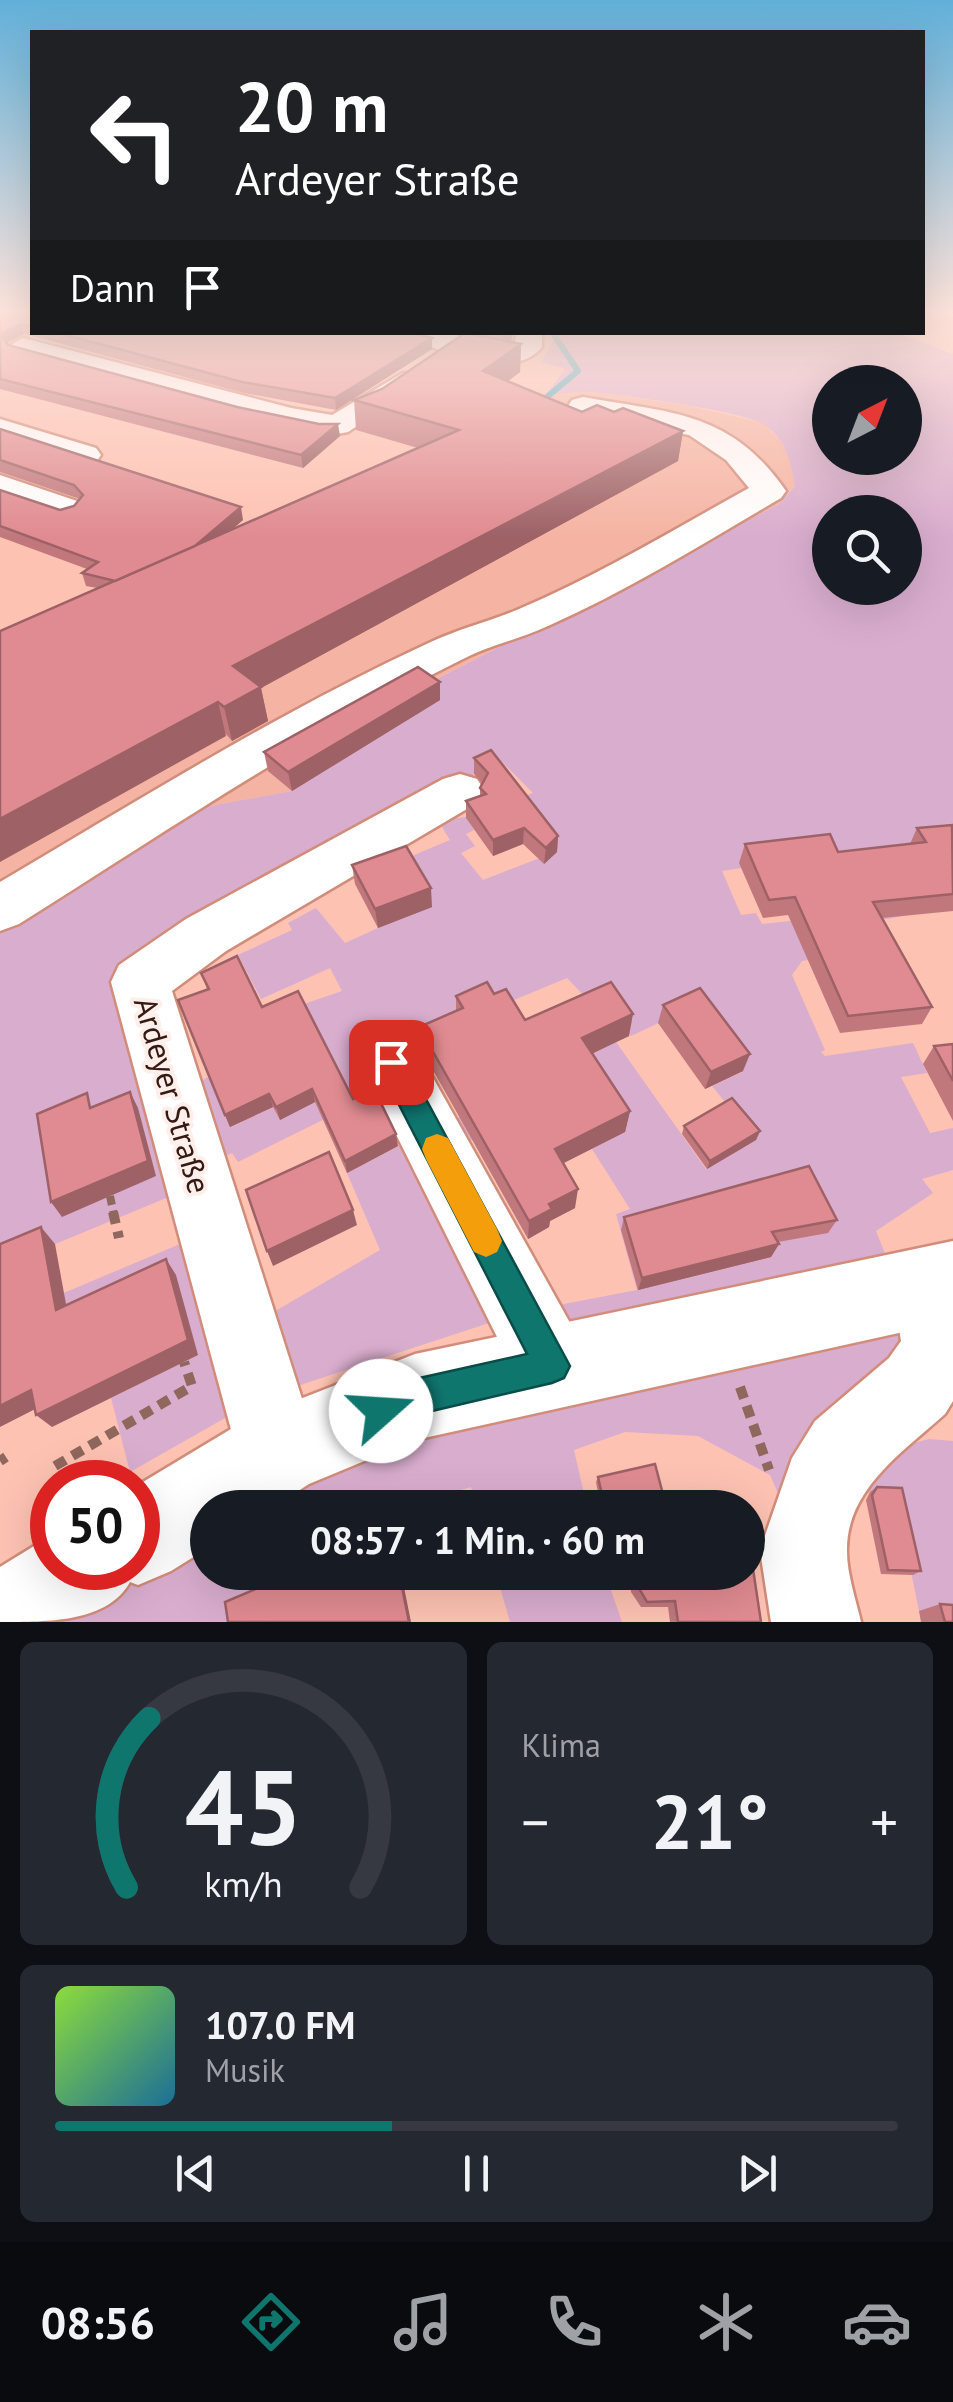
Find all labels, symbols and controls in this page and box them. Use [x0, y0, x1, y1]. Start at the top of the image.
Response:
text: 20 m [235, 61, 388, 151]
icon: left [70, 70, 200, 200]
text: Ardeyer Straße [235, 149, 520, 207]
icon: arrive [175, 260, 230, 315]
text: Dann [70, 263, 155, 312]
north arrow [812, 365, 922, 475]
map controls [812, 365, 922, 605]
button: search [812, 495, 922, 605]
street label: Ardeyer Straße [125, 992, 221, 1198]
pin [349, 1020, 434, 1105]
icon: arrive [364, 1035, 419, 1090]
position arrow [329, 1359, 433, 1463]
speed limit sign: 50 [30, 1460, 160, 1590]
text: 08:57 · 1 Min. · 60 m [310, 1515, 645, 1564]
text: Klima [522, 1724, 601, 1766]
text: 45 [184, 1739, 302, 1874]
text: 21° [651, 1773, 769, 1870]
text: − [522, 1786, 549, 1857]
text: + [870, 1786, 898, 1857]
text: km/h [204, 1861, 282, 1907]
text: 107.0 FM [205, 2000, 355, 2049]
text: Musik [205, 2049, 285, 2091]
icon: previous [168, 2146, 223, 2201]
icon: pause [449, 2146, 504, 2201]
icon: next [730, 2146, 785, 2201]
icon: directions [236, 2287, 306, 2357]
icon: music [388, 2287, 458, 2357]
icon: phone [539, 2287, 609, 2357]
icon: climate [691, 2287, 761, 2357]
icon: car [842, 2287, 912, 2357]
text: 08:56 [41, 2293, 155, 2351]

